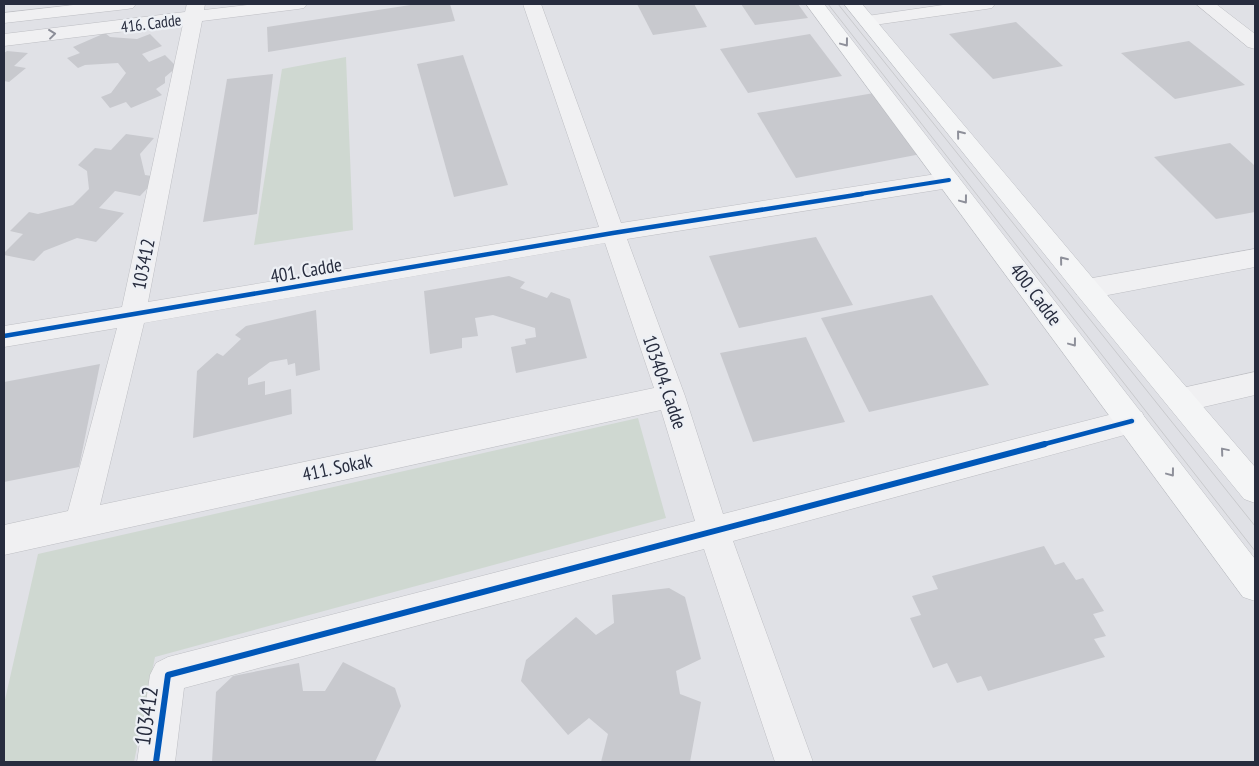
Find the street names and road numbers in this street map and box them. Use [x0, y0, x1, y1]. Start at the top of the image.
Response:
street label: 416. Cadde [120, 9, 182, 37]
street label: 103412 [126, 237, 160, 291]
street label: 401. Cadde [268, 252, 344, 288]
street label: 400. Cadde [1005, 258, 1067, 330]
street label: 103404. Cadde [638, 332, 692, 432]
street label: 411. Sokak [300, 448, 375, 486]
street label: 103412 [128, 685, 164, 747]

